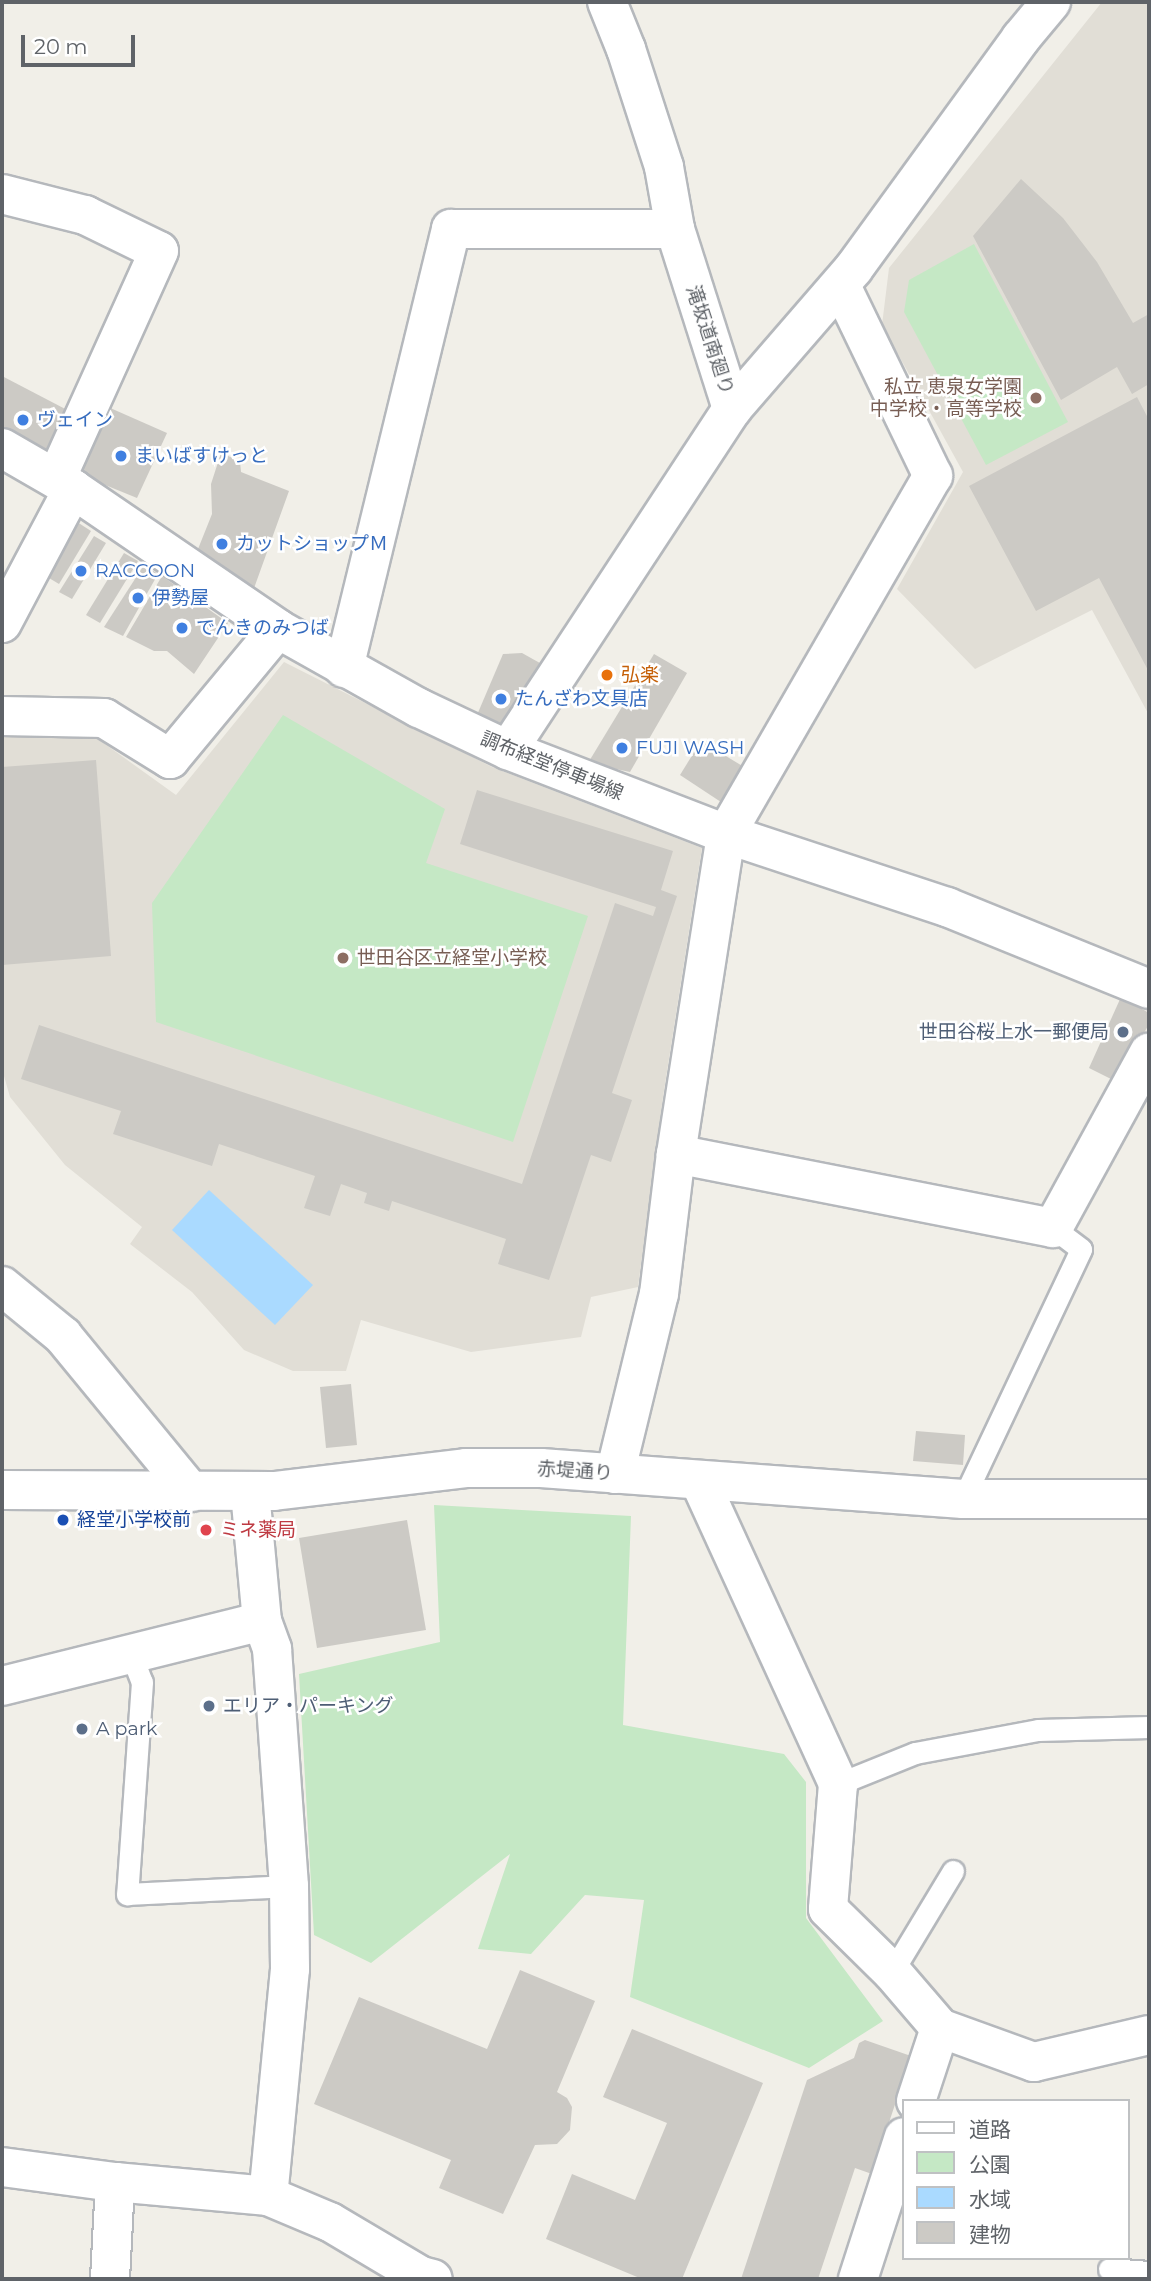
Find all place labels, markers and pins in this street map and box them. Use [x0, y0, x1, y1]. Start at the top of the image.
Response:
place label: 私立 恵泉女学園 中学校・高等学校 [870, 376, 1022, 420]
marker: 私立 恵泉女学園 中学校・高等学校 [1028, 390, 1044, 406]
place label: ヴェイン [37, 409, 113, 431]
marker: ヴェイン [15, 412, 31, 428]
place label: まいばすけっと [135, 445, 268, 467]
marker: まいばすけっと [113, 448, 129, 464]
place label: カットショップＭ [236, 533, 388, 555]
marker: カットショップＭ [214, 536, 230, 552]
place label: RACCOON [95, 560, 195, 582]
marker: RACCOON [73, 563, 89, 579]
place label: 伊勢屋 [152, 587, 209, 609]
marker: 伊勢屋 [130, 590, 146, 606]
place label: でんきのみつば [196, 617, 329, 639]
marker: でんきのみつば [174, 620, 190, 636]
place label: 弘楽 [621, 664, 659, 686]
marker: 弘楽 [599, 667, 615, 683]
place label: たんざわ文具店 [515, 688, 648, 710]
marker: たんざわ文具店 [493, 691, 509, 707]
place label: FUJI WASH [636, 737, 744, 759]
marker: FUJI WASH [614, 740, 630, 756]
place label: 世田谷区立経堂小学校 [357, 947, 547, 969]
marker: 世田谷区立経堂小学校 [335, 950, 351, 966]
place label: 世田谷桜上水一郵便局 [919, 1021, 1109, 1043]
marker: 世田谷桜上水一郵便局 [1115, 1024, 1131, 1040]
place label: 経堂小学校前 [77, 1509, 191, 1531]
marker: 経堂小学校前 [55, 1512, 71, 1528]
place label: ミネ薬局 [220, 1519, 296, 1541]
marker: ミネ薬局 [198, 1522, 214, 1538]
place label: エリア・パーキング [223, 1695, 394, 1717]
marker: エリア・パーキング [201, 1698, 217, 1714]
place label: A park [96, 1718, 157, 1740]
marker: A park [74, 1721, 90, 1737]

